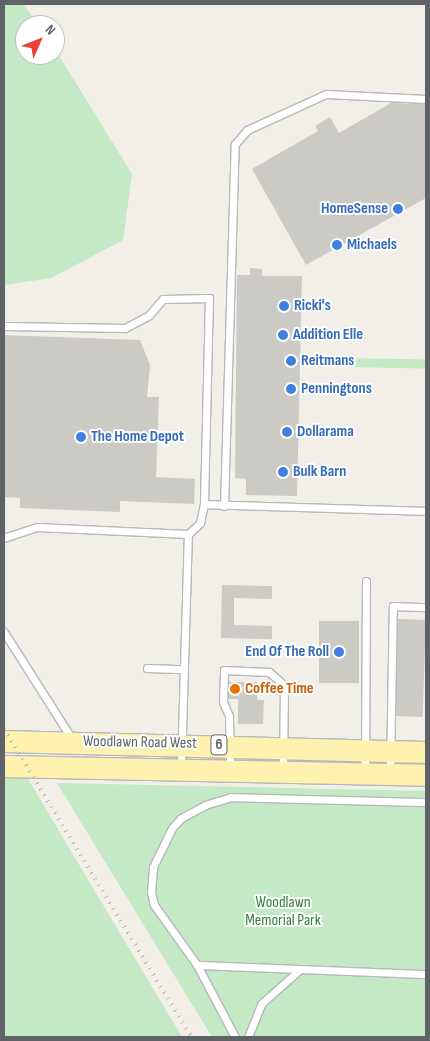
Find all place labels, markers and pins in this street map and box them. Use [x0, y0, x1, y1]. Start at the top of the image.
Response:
place label: HomeSense [321, 199, 388, 219]
marker: HomeSense [392, 203, 404, 215]
place label: Michaels [347, 235, 397, 255]
marker: Michaels [331, 239, 343, 251]
place label: Ricki's [294, 296, 331, 316]
marker: Ricki's [278, 300, 290, 312]
place label: Addition Elle [293, 325, 363, 345]
marker: Addition Elle [277, 329, 289, 341]
place label: Reitmans [301, 351, 354, 371]
marker: Reitmans [285, 355, 297, 367]
place label: Penningtons [301, 379, 372, 399]
marker: Penningtons [285, 383, 297, 395]
place label: Dollarama [297, 422, 354, 442]
marker: Dollarama [281, 426, 293, 438]
place label: The Home Depot [91, 427, 184, 447]
marker: The Home Depot [75, 431, 87, 443]
place label: Bulk Barn [293, 462, 346, 482]
marker: Bulk Barn [277, 466, 289, 478]
place label: End Of The Roll [245, 642, 329, 662]
marker: End Of The Roll [333, 646, 345, 658]
place label: Coffee Time [245, 679, 314, 699]
marker: Coffee Time [229, 683, 241, 695]

